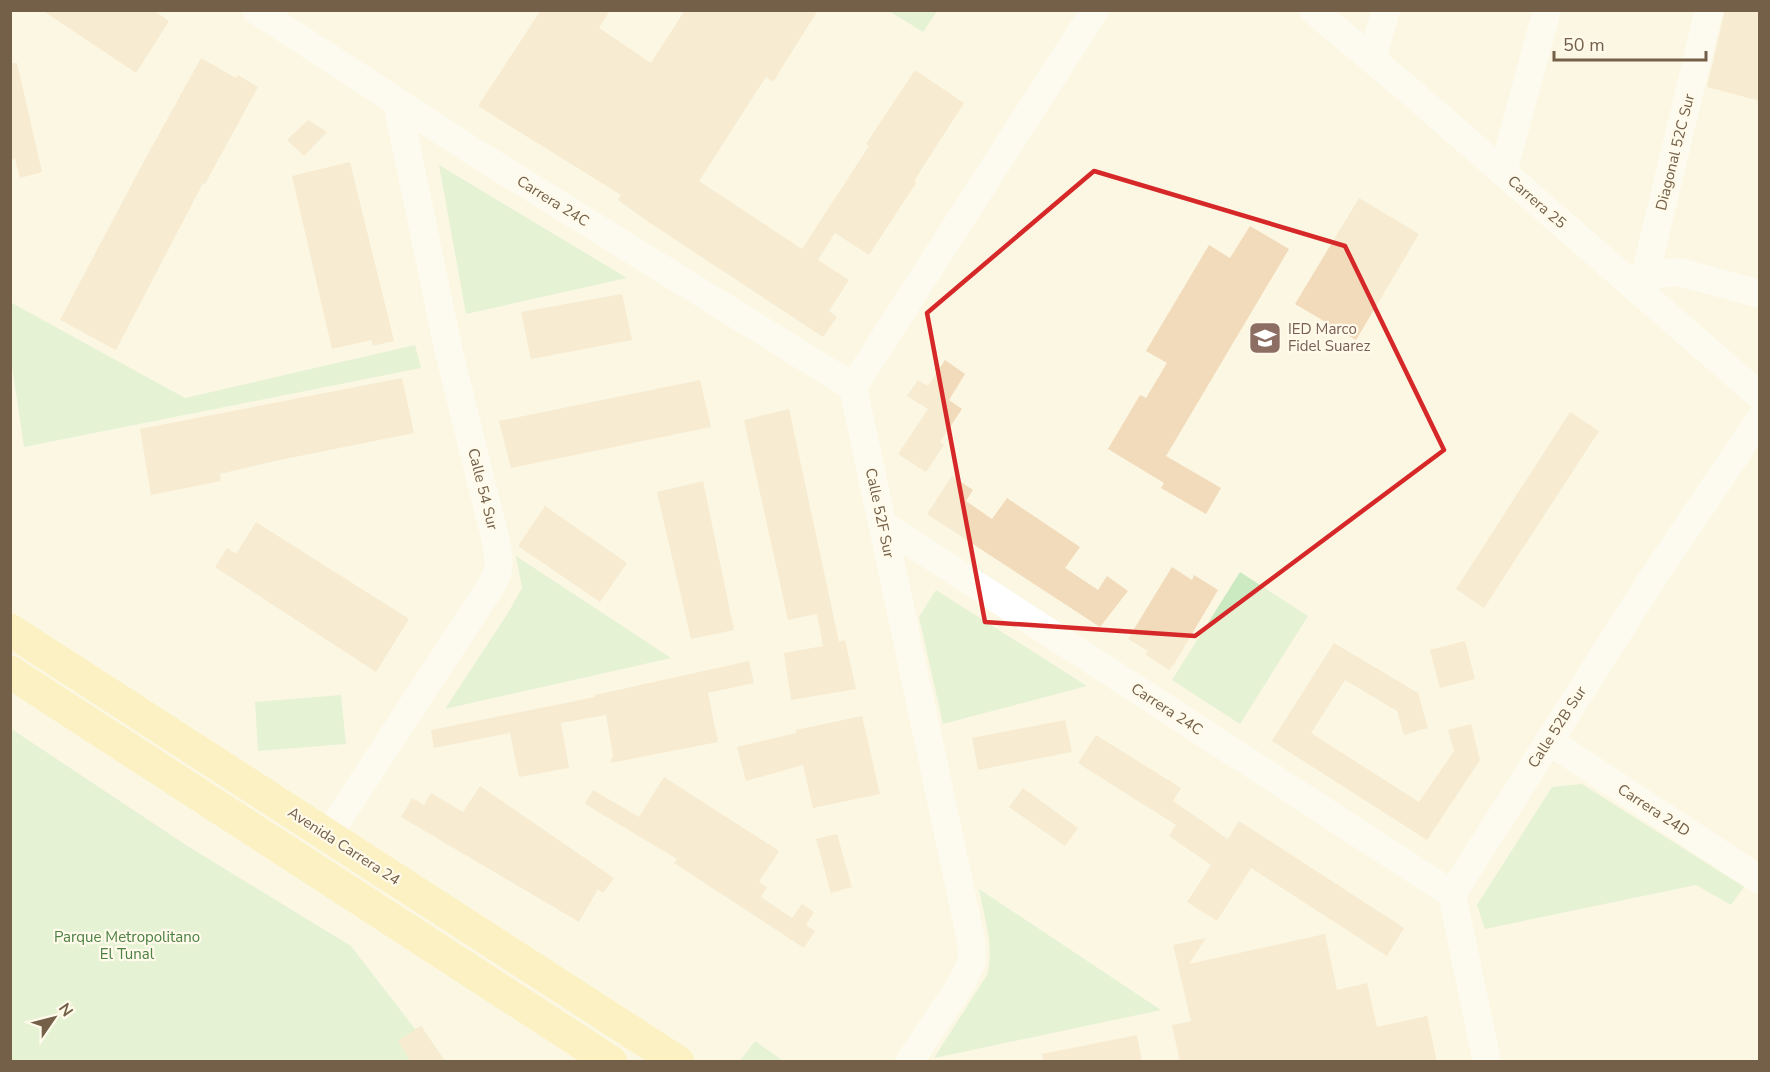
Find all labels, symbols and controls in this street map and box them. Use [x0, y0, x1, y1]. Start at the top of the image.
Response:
scale bar [1554, 24, 1706, 62]
text: 50 m [1563, 33, 1605, 57]
street label: Diagonal 52C Sur [1651, 91, 1699, 212]
street label: Carrera 24C [513, 171, 593, 231]
street label: Carrera 25 [1503, 171, 1571, 233]
place label: IED Marco Fidel Suarez [1288, 319, 1371, 356]
school or university icon: IED Marco Fidel Suarez [1247, 320, 1283, 356]
street label: Calle 54 Sur [463, 446, 503, 532]
street label: Calle 52F Sur [861, 466, 899, 560]
street label: Carrera 24C [1127, 678, 1207, 740]
street label: Calle 52B Sur [1523, 682, 1591, 772]
street label: Carrera 24D [1614, 779, 1694, 841]
street label: Avenida Carrera 24 [284, 802, 404, 890]
park label: Parque Metropolitano El Tunal [54, 927, 200, 964]
north arrow [24, 988, 84, 1048]
text: N [53, 999, 78, 1021]

